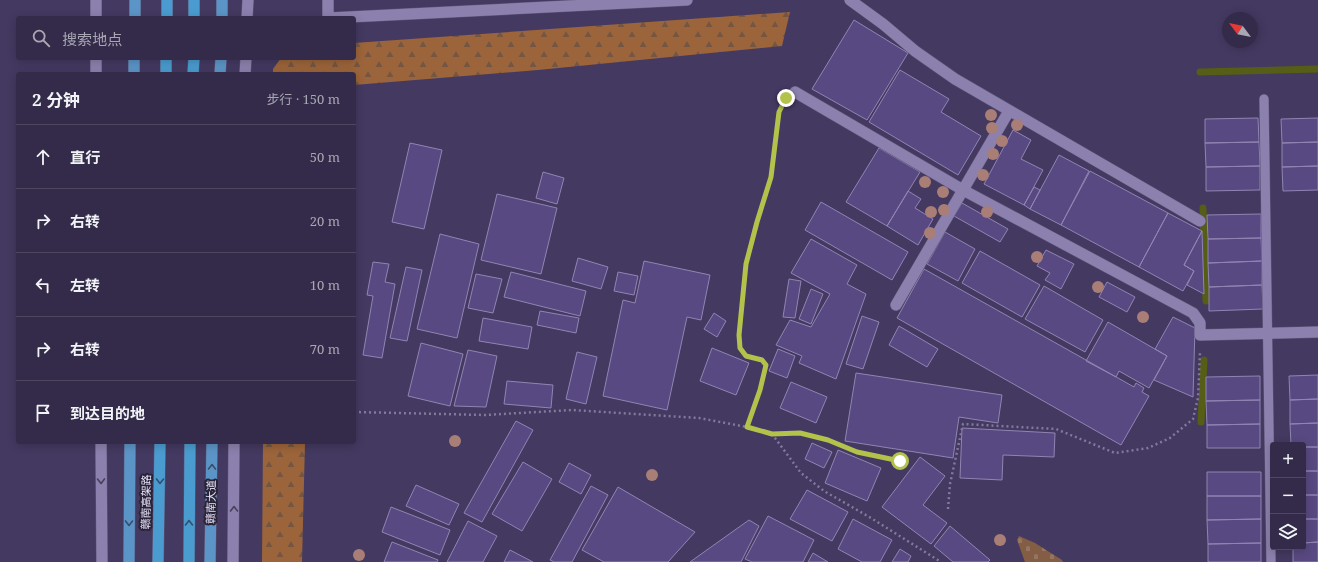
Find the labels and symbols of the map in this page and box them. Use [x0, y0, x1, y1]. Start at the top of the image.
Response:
north arrow [1222, 12, 1258, 48]
route end [777, 89, 795, 107]
route start [891, 452, 909, 470]
one-way arrow [208, 464, 216, 470]
street label: 赣南高架路 [138, 474, 153, 530]
one-way arrow [97, 478, 105, 484]
one-way arrow [155, 478, 164, 484]
street label: 赣南大道 [203, 480, 218, 524]
one-way arrow [230, 506, 238, 512]
one-way arrow [125, 520, 134, 526]
one-way arrow [185, 520, 193, 526]

